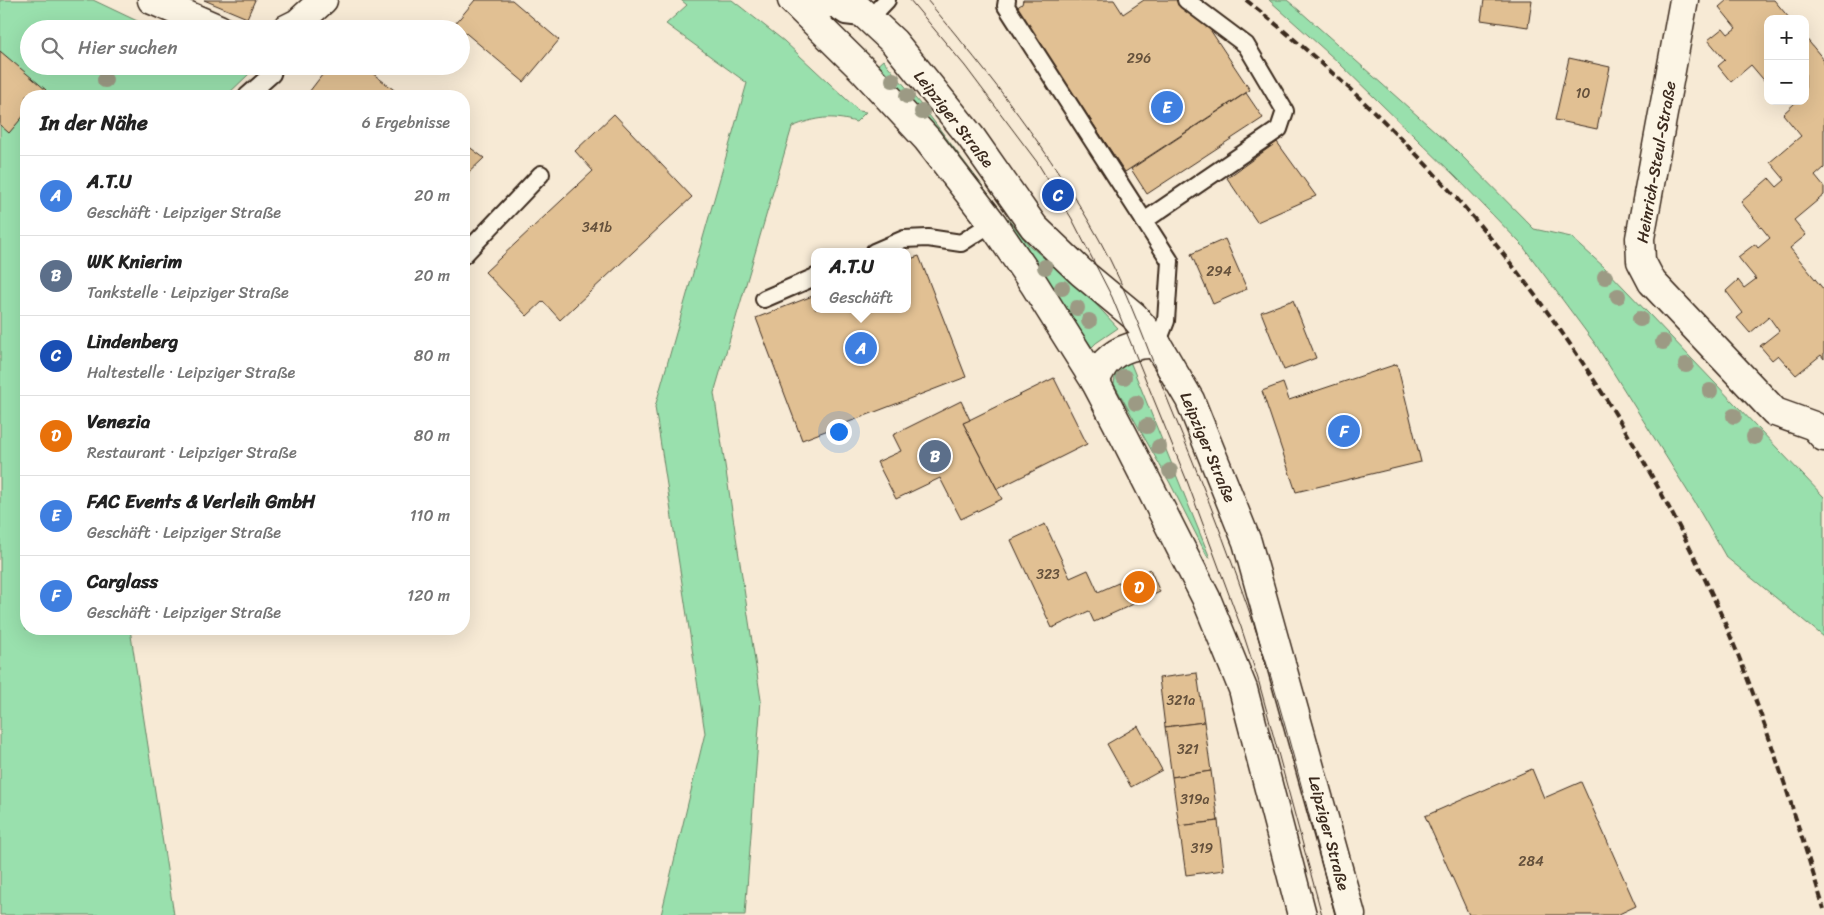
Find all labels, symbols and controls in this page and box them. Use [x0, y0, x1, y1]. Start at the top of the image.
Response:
map controls [1764, 15, 1809, 105]
button: + [1764, 15, 1809, 60]
search box [20, 20, 470, 75]
text: Hier suchen [78, 31, 178, 64]
icon: search [38, 34, 66, 62]
house number: 296 [1127, 46, 1151, 71]
button: − [1764, 60, 1809, 105]
street label: Leipziger Straße [906, 64, 1002, 175]
street label: Heinrich-Steul-Straße [1627, 79, 1685, 245]
house number: 10 [1576, 81, 1591, 106]
pin: E [1151, 88, 1183, 126]
text: In der Nähe [40, 104, 148, 142]
text: 6 Ergebnisse [362, 108, 450, 137]
text: A.T.U [87, 165, 132, 198]
pin: C [1042, 176, 1074, 214]
text: A [51, 181, 61, 210]
text: 20 m [414, 181, 450, 210]
text: Geschäft · Leipziger Straße [87, 198, 281, 227]
house number: 341b [582, 215, 612, 240]
text: WK Knierim [87, 245, 182, 278]
popup [811, 248, 911, 313]
text: A.T.U [829, 250, 874, 283]
house number: 294 [1206, 259, 1232, 284]
text: B [51, 261, 61, 290]
text: 20 m [414, 261, 450, 290]
text: Tankstelle · Leipziger Straße [87, 278, 289, 307]
text: Geschäft [829, 283, 893, 312]
text: Lindenberg [87, 325, 178, 358]
pin: A [845, 329, 877, 367]
text: C [51, 341, 61, 370]
text: 80 m [414, 341, 450, 370]
text: Haltestelle · Leipziger Straße [87, 358, 295, 387]
street label: Leipziger Straße [1172, 387, 1244, 507]
text: Venezia [87, 405, 150, 438]
pin: F [1328, 412, 1360, 450]
your location [826, 419, 852, 445]
text: D [51, 421, 61, 450]
text: 80 m [414, 421, 450, 450]
pin: B [919, 437, 951, 475]
text: Restaurant · Leipziger Straße [87, 438, 297, 467]
text: FAC Events & Verleih GmbH [87, 485, 315, 518]
text: E [52, 501, 60, 530]
text: 110 m [410, 501, 450, 530]
text: Geschäft · Leipziger Straße [87, 518, 281, 547]
house number: 323 [1036, 562, 1060, 587]
text: Carglass [87, 565, 158, 598]
pin: D [1123, 568, 1155, 606]
text: F [52, 581, 60, 610]
text: 120 m [407, 581, 450, 610]
text: Geschäft · Leipziger Straße [87, 598, 281, 627]
house number: 321a [1167, 688, 1195, 713]
house number: 321 [1177, 737, 1199, 762]
street label: Leipziger Straße [1300, 772, 1358, 894]
house number: 319a [1180, 787, 1210, 812]
house number: 319 [1191, 836, 1214, 861]
house number: 284 [1518, 849, 1544, 874]

